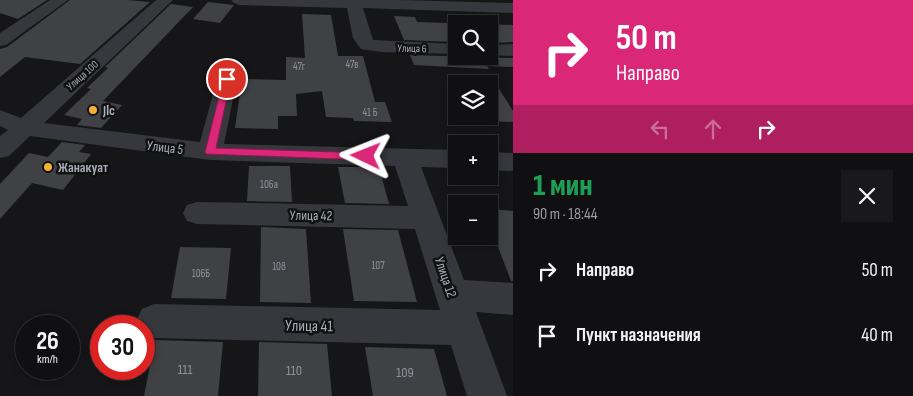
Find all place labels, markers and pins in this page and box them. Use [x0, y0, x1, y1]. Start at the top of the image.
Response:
pin [206, 58, 248, 100]
place label: Jlc [102, 102, 115, 119]
marker: Jlc [87, 104, 99, 116]
place label: Жанакуат [58, 159, 108, 176]
marker: Жанакуат [42, 161, 54, 173]

